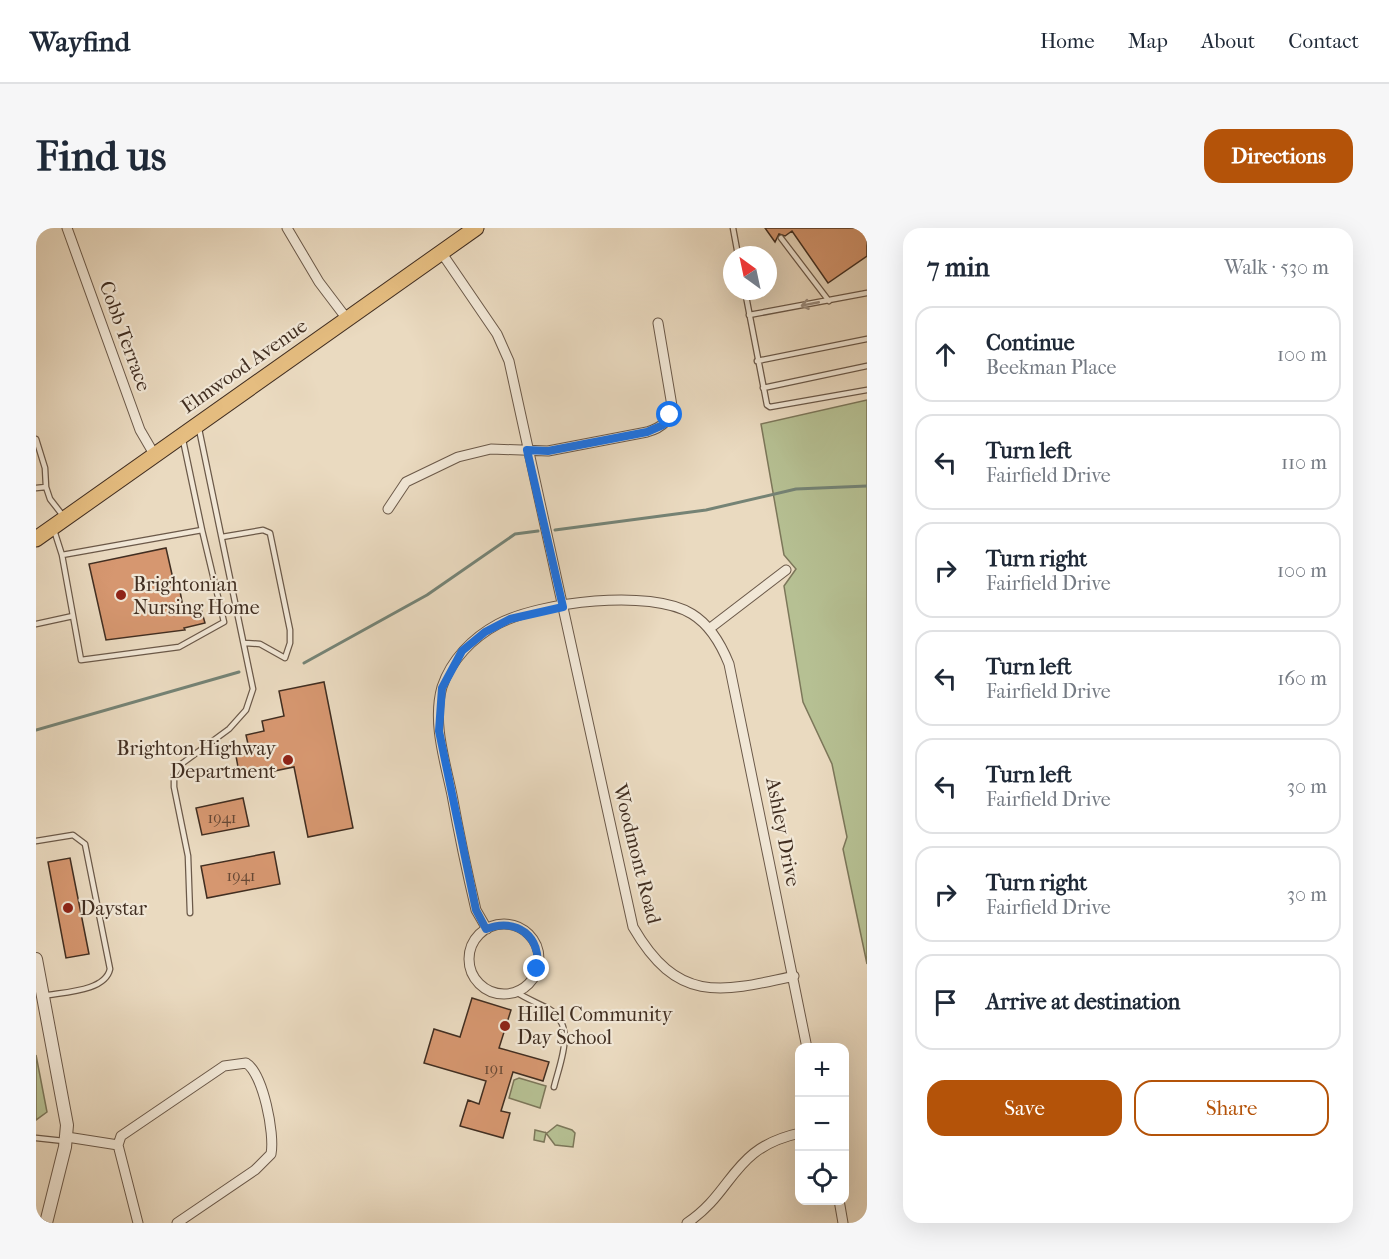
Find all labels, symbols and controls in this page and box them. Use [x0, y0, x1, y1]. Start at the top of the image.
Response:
text: Wayfind [30, 25, 130, 58]
text: Home [1040, 29, 1095, 53]
text: Map [1128, 29, 1168, 53]
text: About [1201, 29, 1255, 53]
text: Contact [1288, 29, 1359, 53]
button: Directions [1204, 129, 1353, 183]
text: Find us [36, 132, 166, 181]
north arrow [723, 246, 777, 300]
text: 7 min [927, 252, 990, 283]
text: Walk · 530 m [1224, 256, 1329, 279]
street label: Cobb Terrace [94, 278, 156, 394]
one-way arrow [800, 299, 820, 310]
street label: Elmwood Avenue [177, 314, 311, 418]
text: Continue [986, 330, 1075, 356]
icon: ahead [929, 338, 962, 371]
text: 100 m [1277, 343, 1327, 366]
text: Beekman Place [986, 356, 1116, 379]
route start [656, 401, 682, 427]
text: Turn left [986, 438, 1072, 464]
icon: left [929, 446, 962, 479]
text: 110 m [1281, 451, 1327, 474]
text: Fairfield Drive [986, 464, 1111, 487]
text: Turn right [986, 546, 1087, 572]
icon: right [929, 554, 962, 587]
text: 100 m [1277, 559, 1327, 582]
text: Fairfield Drive [986, 572, 1111, 595]
place label: Brightonian Nursing Home [133, 573, 260, 619]
marker: Brightonian Nursing Home [114, 588, 128, 602]
text: Turn left [986, 654, 1072, 680]
icon: left [929, 662, 962, 695]
text: 160 m [1277, 667, 1327, 690]
text: Fairfield Drive [986, 680, 1111, 703]
place label: Brighton Highway Department [116, 737, 277, 783]
marker: Brighton Highway Department [281, 753, 295, 767]
text: Turn left [986, 762, 1072, 788]
icon: left [929, 770, 962, 803]
street label: Ashley Drive [761, 775, 805, 888]
text: 30 m [1287, 775, 1327, 798]
street label: Woodmont Road [608, 781, 666, 927]
text: Fairfield Drive [986, 788, 1111, 811]
house number: 1941 [207, 808, 237, 827]
house number: 1941 [226, 866, 256, 885]
text: Turn right [986, 870, 1087, 896]
icon: right [929, 878, 962, 911]
text: 30 m [1287, 883, 1327, 906]
text: Fairfield Drive [986, 896, 1111, 919]
place label: Daystar [80, 897, 148, 920]
marker: Daystar [61, 901, 75, 915]
route end [523, 955, 549, 981]
icon: arrive [929, 986, 962, 1019]
text: Arrive at destination [986, 989, 1180, 1015]
place label: Hillel Community Day School [517, 1003, 674, 1049]
marker: Hillel Community Day School [498, 1019, 512, 1033]
map controls [795, 1043, 849, 1205]
button: + [795, 1043, 849, 1097]
house number: 191 [484, 1059, 504, 1078]
button: Save [927, 1080, 1122, 1136]
button: Share [1134, 1080, 1329, 1136]
button: − [795, 1097, 849, 1151]
button: locate [795, 1151, 849, 1205]

